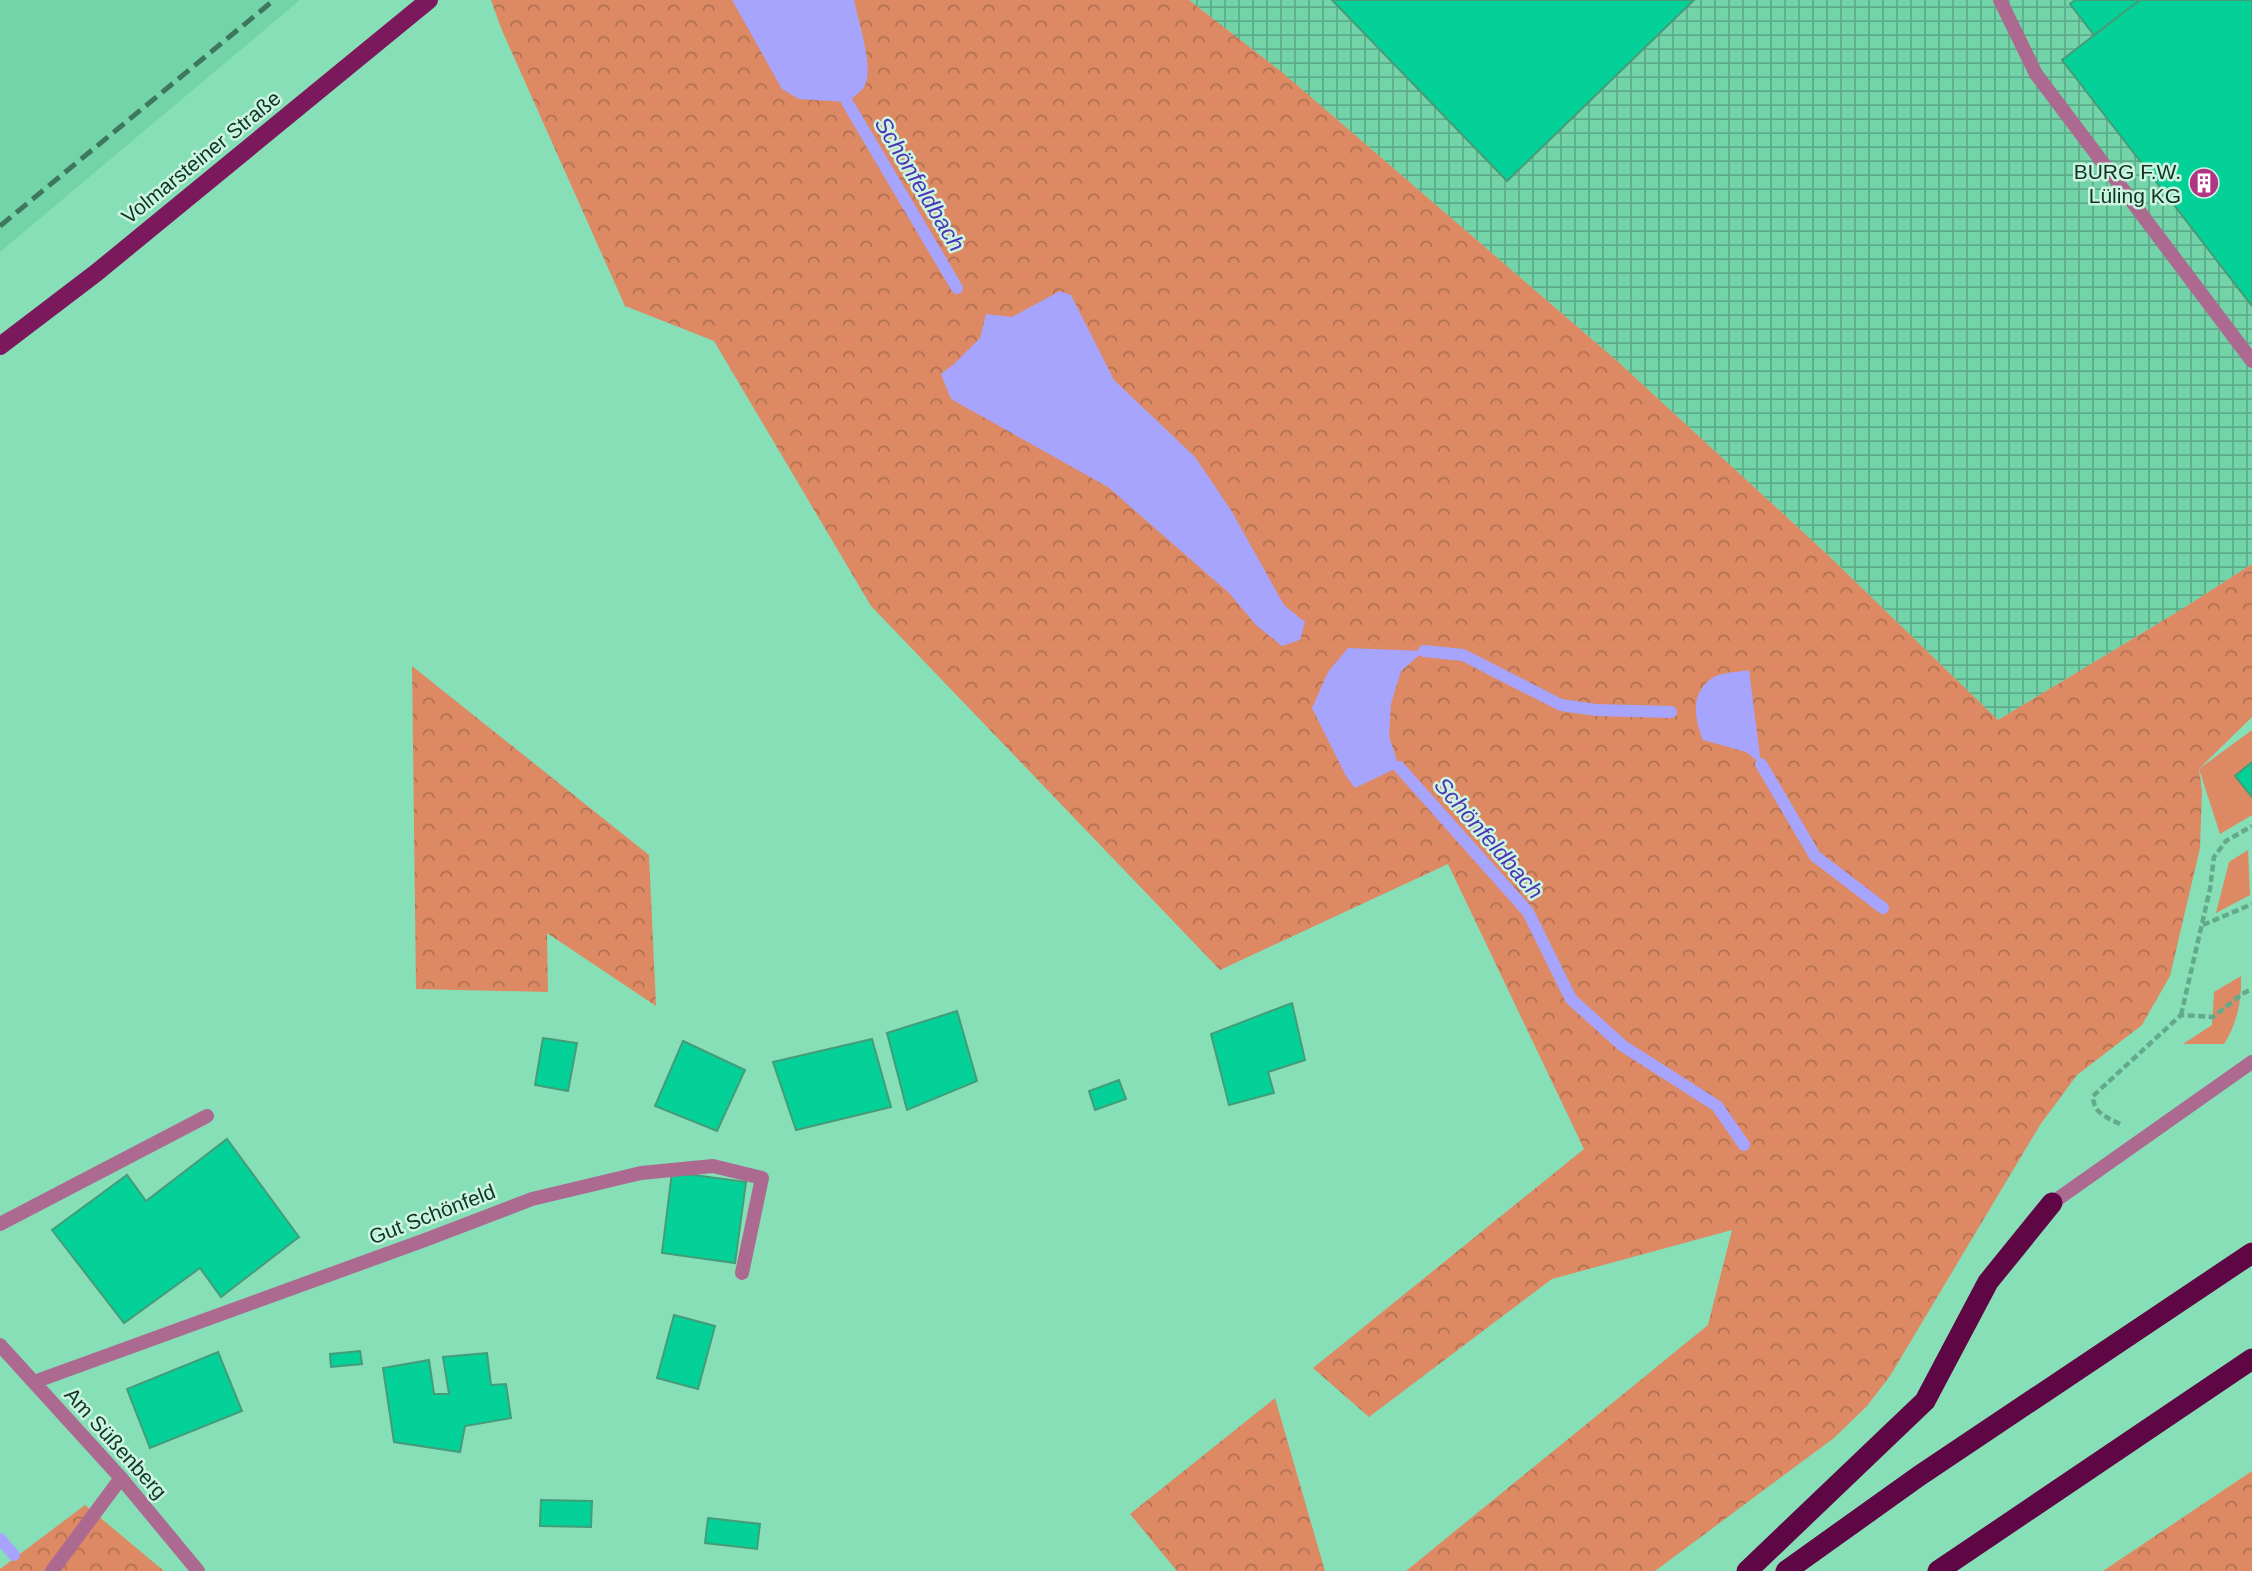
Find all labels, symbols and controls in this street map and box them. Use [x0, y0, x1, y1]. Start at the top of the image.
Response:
street label: Volmarsteiner Straße [117, 86, 285, 228]
water label: Schönfeldbach [870, 112, 970, 256]
place label: BURG F.W. Lüling KG [2074, 160, 2181, 207]
building icon: BURG F.W. Lüling KG [2187, 166, 2221, 200]
water label: Schönfeldbach [1429, 772, 1549, 904]
street label: Gut Schönfeld [366, 1179, 498, 1249]
street label: Am Süßenberg [60, 1383, 172, 1503]

